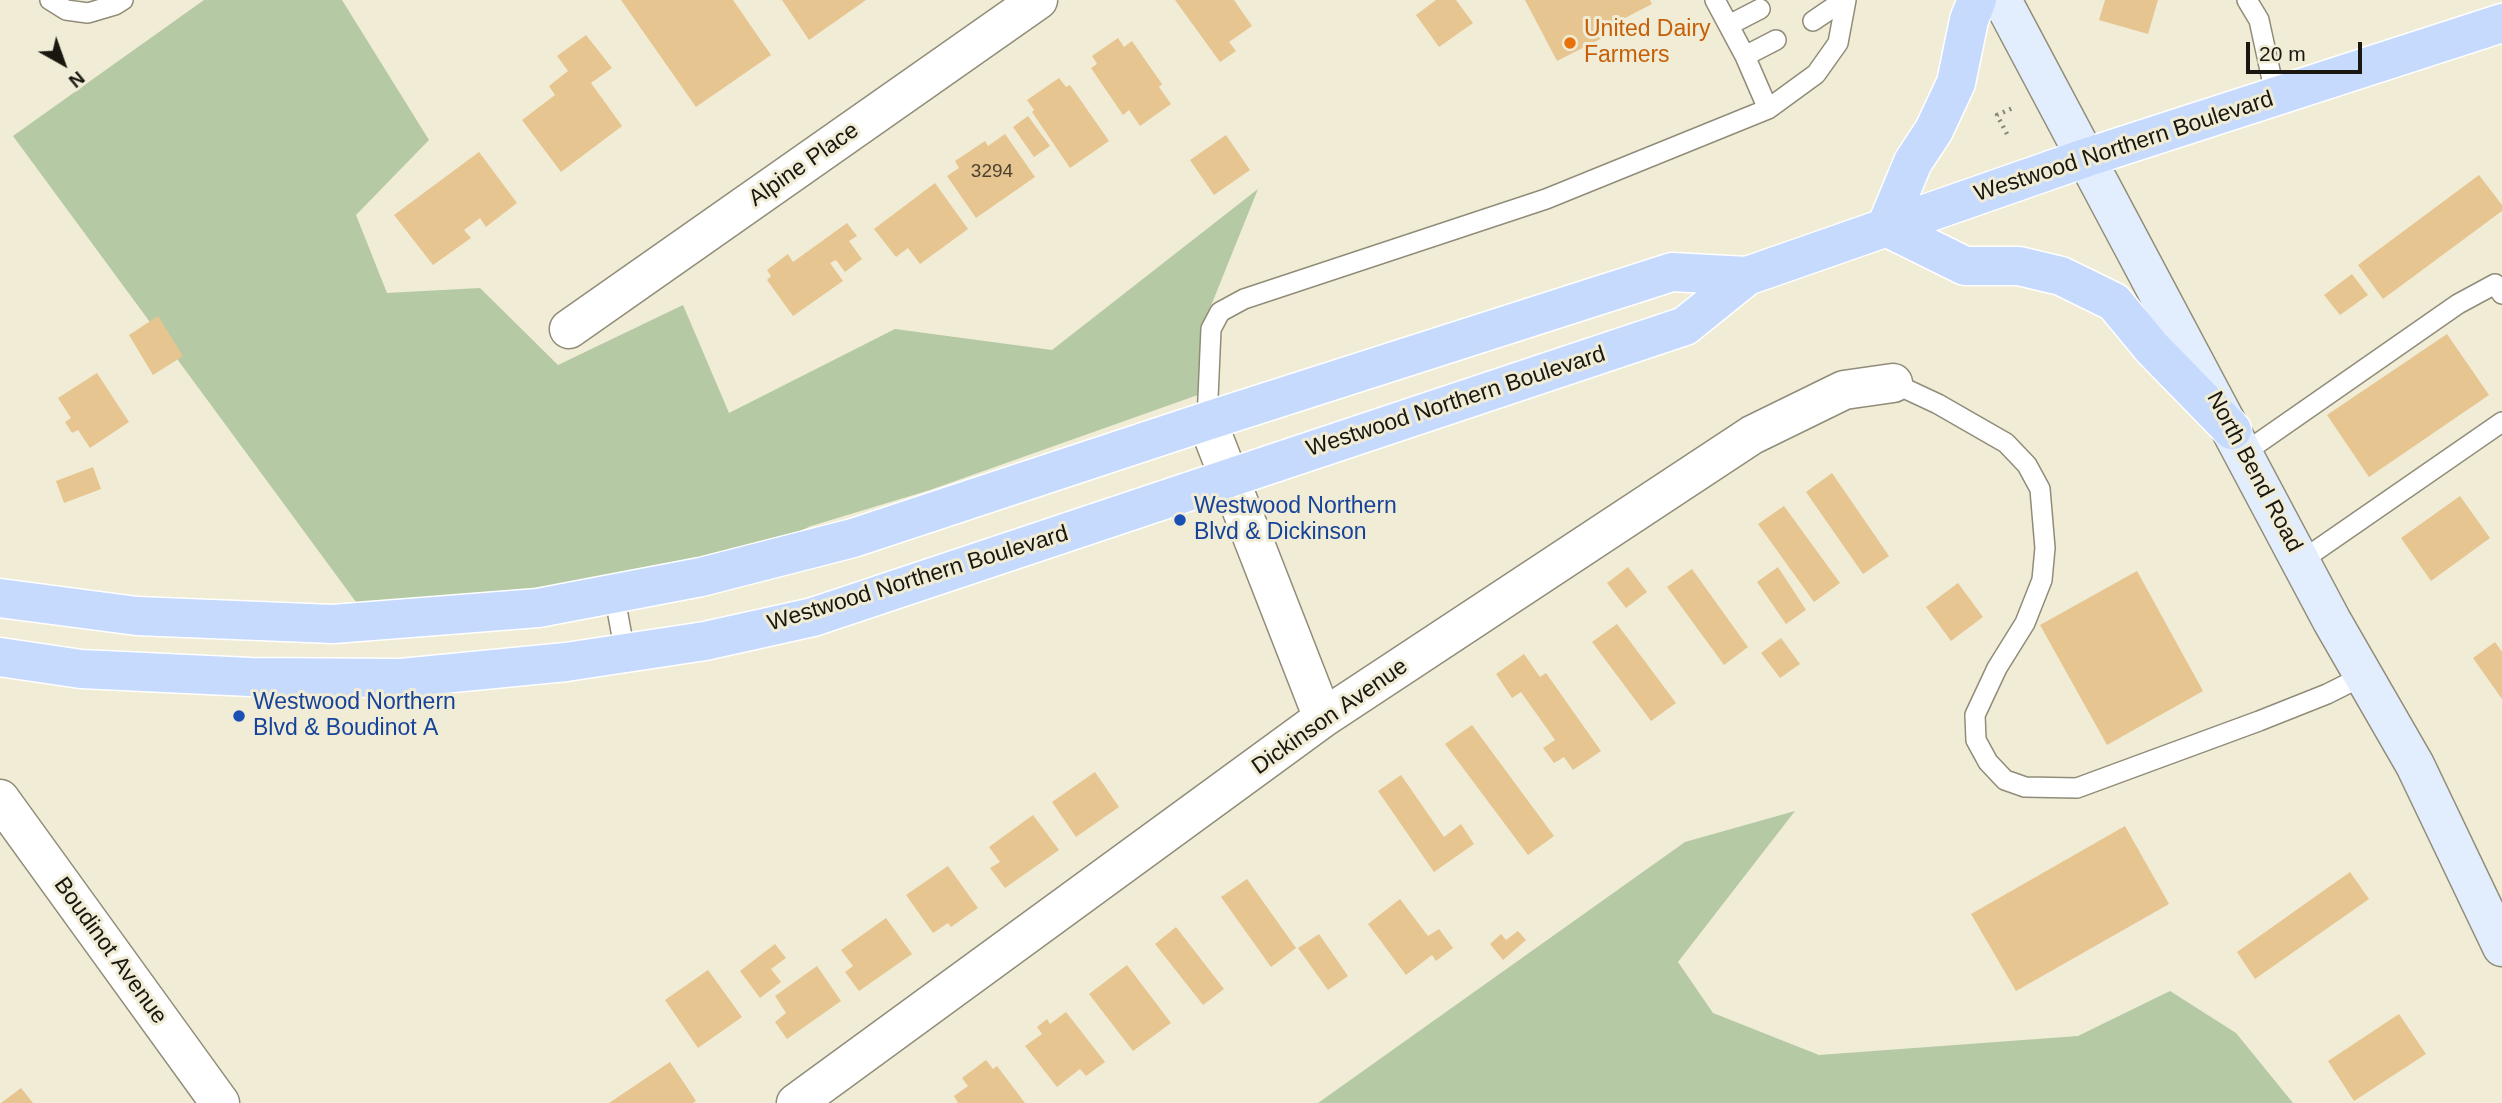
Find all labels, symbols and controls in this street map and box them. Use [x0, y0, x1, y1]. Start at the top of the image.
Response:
place label: United Dairy Farmers [1584, 16, 1711, 70]
north arrow [28, 28, 98, 98]
scale bar [2250, 28, 2366, 72]
marker: United Dairy Farmers [1562, 35, 1578, 51]
text: 20 m [2259, 42, 2306, 65]
text: N [65, 67, 89, 92]
street label: Westwood Northern Boulevard [1971, 86, 2277, 208]
street label: Alpine Place [744, 117, 864, 213]
house number: 3294 [971, 161, 1013, 183]
street label: Westwood Northern Boulevard [1303, 341, 1609, 463]
street label: North Bend Road [2200, 387, 2308, 557]
place label: Westwood Northern Blvd & Dickinson [1194, 493, 1397, 547]
marker: Westwood Northern Blvd & Dickinson [1172, 512, 1188, 528]
street label: Westwood Northern Boulevard [764, 520, 1072, 638]
street label: Dickinson Avenue [1247, 653, 1413, 781]
place label: Westwood Northern Blvd & Boudinot A [253, 689, 456, 743]
marker: Westwood Northern Blvd & Boudinot A [231, 708, 247, 724]
street label: Boudinot Avenue [47, 872, 173, 1030]

